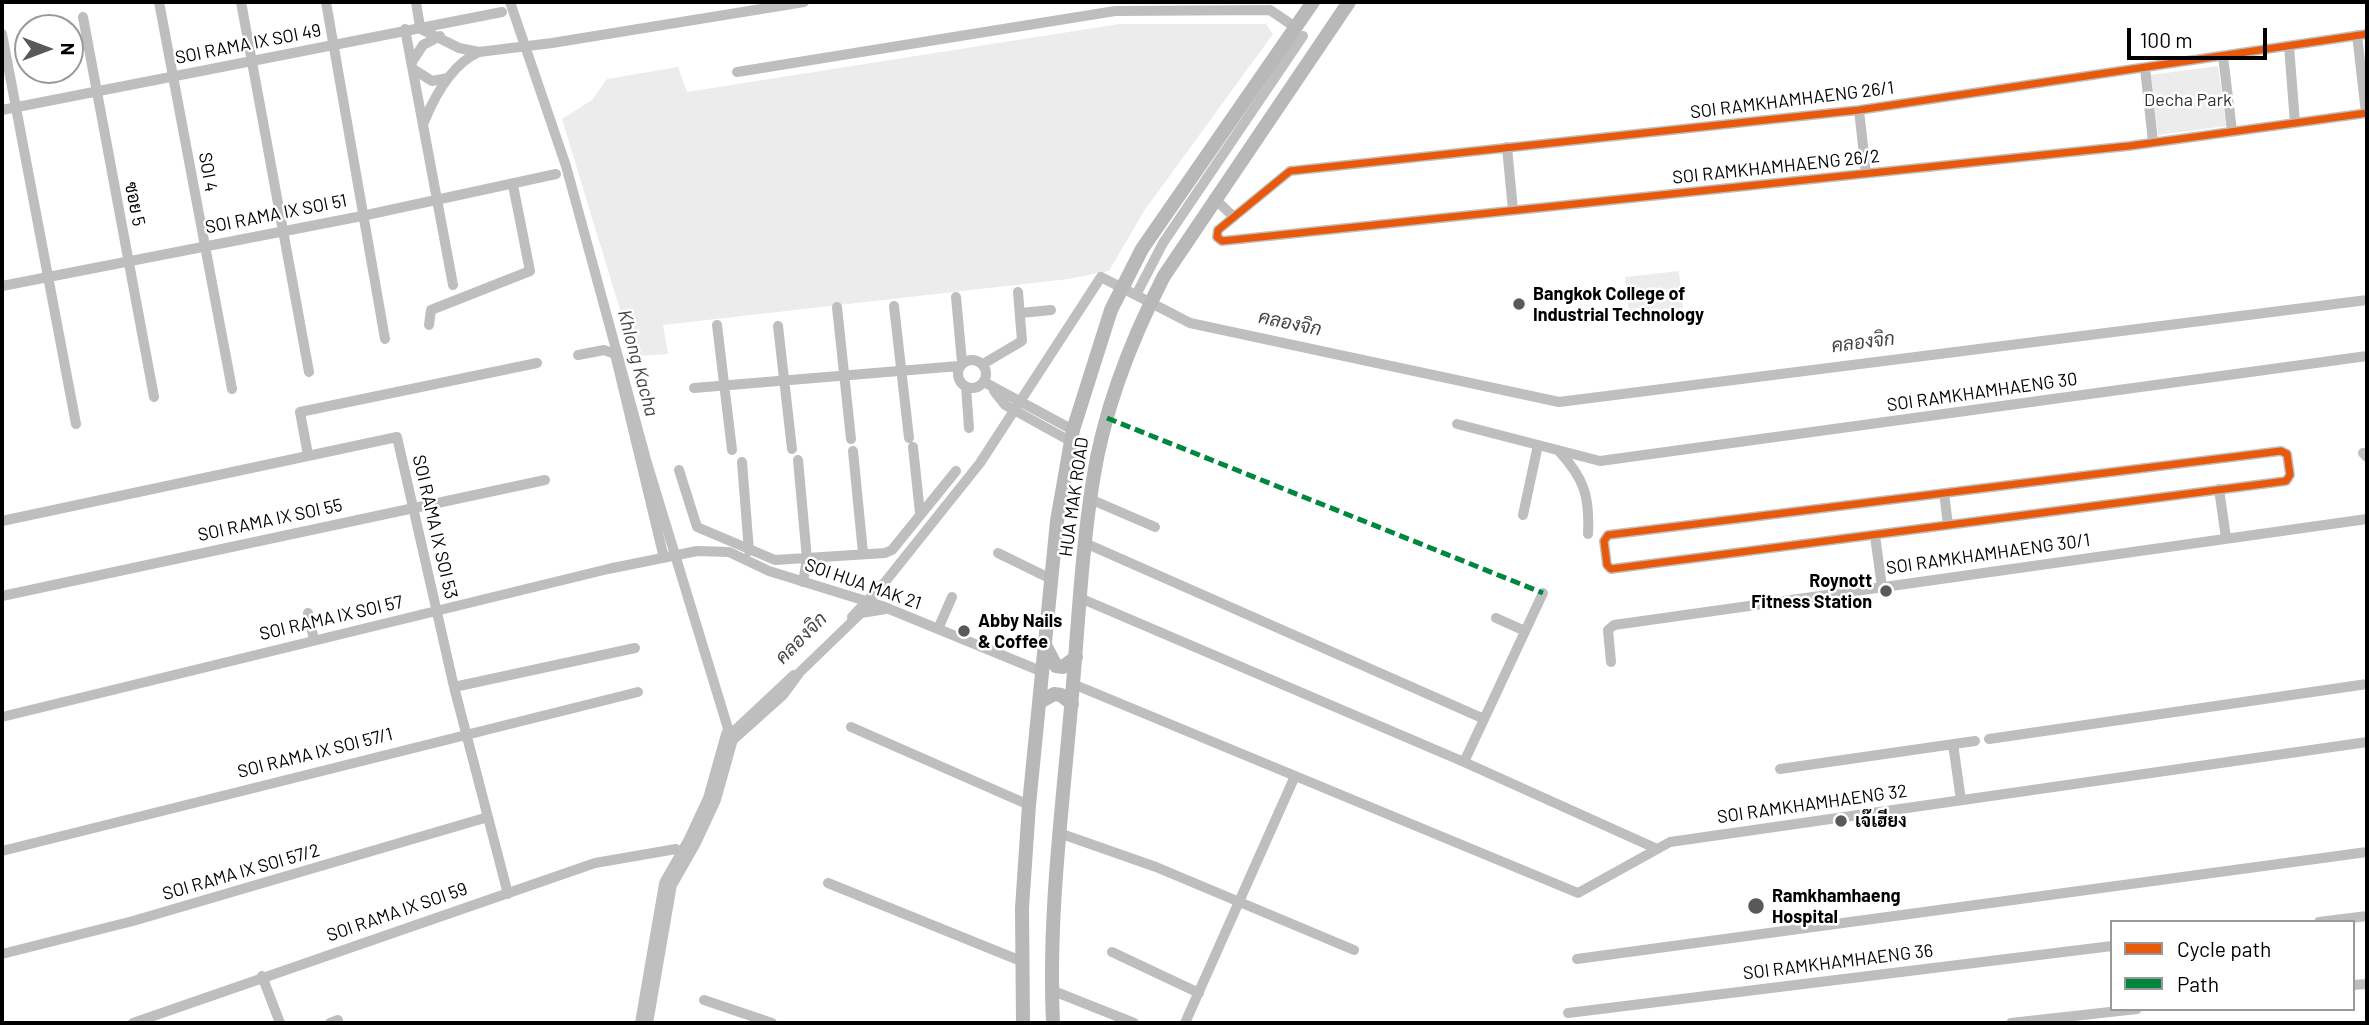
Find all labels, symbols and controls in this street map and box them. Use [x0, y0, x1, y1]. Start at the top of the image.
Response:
north arrow [14, 14, 84, 84]
scale bar [2131, 14, 2271, 58]
street label: SOI RAMA IX SOI 49 [173, 19, 323, 69]
text: 100 m [2140, 27, 2193, 52]
text: N [57, 43, 80, 55]
street label: SOI RAMKHAMHAENG 26/1 [1689, 77, 1895, 123]
park label: Decha Park [2144, 89, 2232, 111]
street label: SOI RAMKHAMHAENG 26/2 [1671, 145, 1881, 189]
street label: SOI 4 [194, 150, 222, 194]
street label: ซอย 5 [120, 180, 150, 228]
street label: SOI RAMA IX SOI 51 [203, 190, 349, 238]
place label: Bangkok College of Industrial Technology [1533, 283, 1704, 326]
marker: Bangkok College of Industrial Technology [1511, 296, 1527, 312]
water label: คลองจิก [1256, 305, 1324, 341]
water label: Khlong Kacha [613, 307, 663, 419]
water label: คลองจิก [1830, 327, 1896, 357]
street label: SOI RAMKHAMHAENG 30 [1885, 368, 2079, 416]
street label: HUA MAK ROAD [1055, 436, 1093, 558]
street label: SOI RAMA IX SOI 53 [408, 453, 462, 601]
street label: SOI RAMA IX SOI 55 [196, 494, 344, 546]
street label: SOI RAMKHAMHAENG 30/1 [1885, 529, 2091, 579]
street label: SOI HUA MAK 21 [802, 554, 924, 614]
place label: Roynott Fitness Station [1751, 570, 1872, 612]
marker: Roynott Fitness Station [1878, 583, 1894, 599]
street label: SOI RAMA IX SOI 57 [257, 591, 405, 645]
water label: คลองจิก [770, 607, 832, 669]
place label: Abby Nails & Coffee [978, 610, 1062, 652]
marker: Abby Nails & Coffee [956, 623, 972, 639]
street label: SOI RAMA IX SOI 57/1 [235, 723, 395, 783]
street label: SOI RAMKHAMHAENG 32 [1716, 780, 1908, 828]
place label: เจ๊เฮียง [1855, 810, 1907, 832]
marker: เจ๊เฮียง [1833, 813, 1849, 829]
street label: SOI RAMA IX SOI 57/2 [160, 839, 322, 905]
street label: SOI RAMA IX SOI 59 [324, 878, 470, 946]
place label: Ramkhamhaeng Hospital [1772, 885, 1901, 928]
marker: Ramkhamhaeng Hospital [1746, 896, 1766, 916]
legend [2110, 920, 2355, 1011]
text: Cycle path [2177, 936, 2271, 961]
street label: SOI RAMKHAMHAENG 36 [1742, 940, 1934, 984]
text: Path [2177, 971, 2219, 996]

